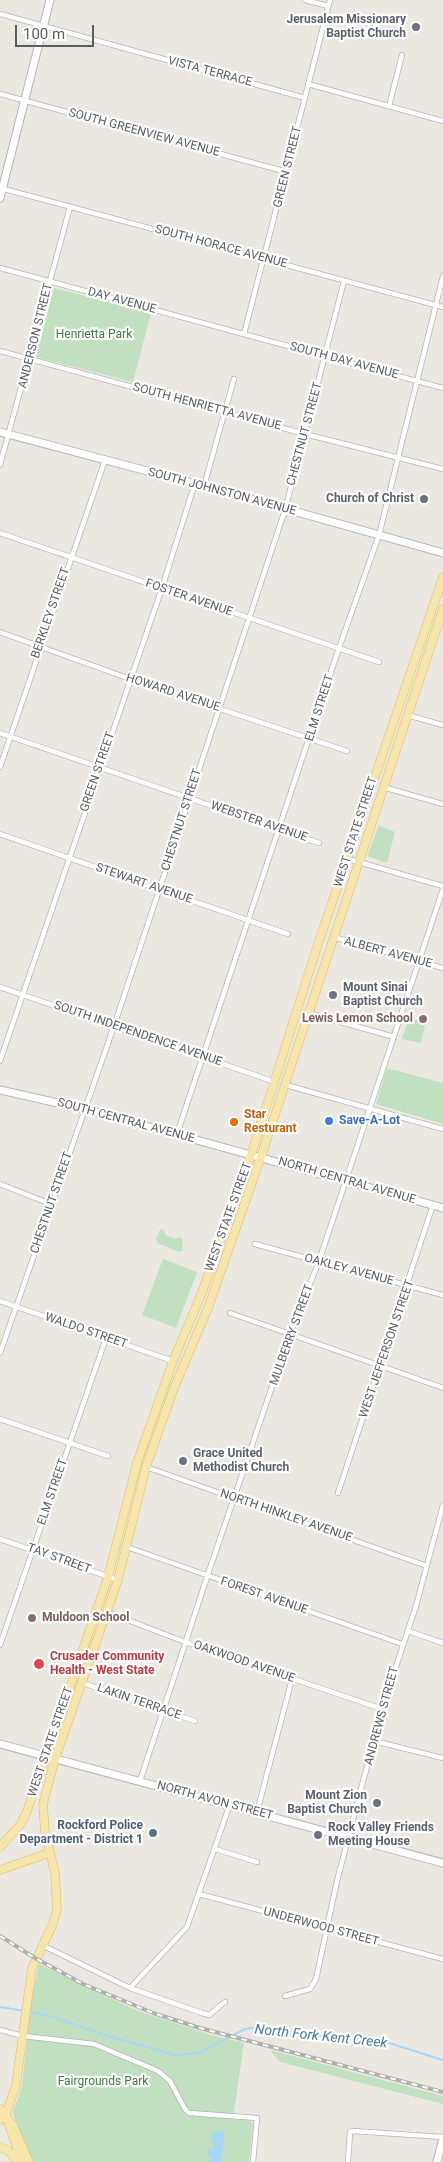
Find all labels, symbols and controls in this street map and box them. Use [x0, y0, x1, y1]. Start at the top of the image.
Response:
place label: Jerusalem Missionary Baptist Church [286, 13, 406, 41]
scale bar [18, 15, 96, 47]
marker: Jerusalem Missionary Baptist Church [410, 21, 422, 33]
text: 100 m [23, 25, 65, 43]
street label: VISTA TERRACE [166, 54, 254, 90]
street label: SOUTH GREENVIEW AVENUE [67, 106, 221, 160]
street label: GREEN STREET [271, 125, 305, 209]
street label: SOUTH HORACE AVENUE [153, 222, 289, 272]
street label: ANDERSON STREET [16, 282, 56, 390]
street label: DAY AVENUE [86, 285, 158, 317]
park label: Henrietta Park [56, 328, 132, 342]
street label: SOUTH DAY AVENUE [288, 340, 400, 382]
street label: SOUTH HENRIETTA AVENUE [131, 380, 283, 434]
street label: CHESTNUT STREET [284, 381, 326, 487]
street label: SOUTH JOHNSTON AVENUE [146, 465, 298, 519]
place label: Church of Christ [326, 492, 414, 506]
marker: Church of Christ [418, 493, 430, 505]
street label: BERKLEY STREET [29, 566, 73, 660]
street label: FOSTER AVENUE [143, 576, 235, 620]
street label: HOWARD AVENUE [124, 671, 222, 715]
street label: ELM STREET [302, 673, 338, 743]
street label: GREEN STREET [78, 730, 118, 814]
street label: CHESTNUT STREET [159, 767, 205, 873]
street label: WEST STATE STREET [331, 775, 381, 889]
street label: WEBSTER AVENUE [209, 799, 309, 845]
street label: STEWART AVENUE [94, 861, 194, 907]
street label: ALBERT AVENUE [342, 934, 434, 972]
place label: Mount Sinai Baptist Church [343, 981, 423, 1009]
marker: Mount Sinai Baptist Church [327, 989, 339, 1001]
street label: SOUTH INDEPENDENCE AVENUE [52, 998, 224, 1070]
place label: Lewis Lemon School [302, 1012, 413, 1026]
marker: Lewis Lemon School [417, 1013, 429, 1025]
street label: SOUTH CENTRAL AVENUE [56, 1096, 196, 1146]
place label: Star Resturant [244, 1108, 297, 1136]
place label: Save-A-Lot [339, 1114, 400, 1128]
marker: Save-A-Lot [323, 1115, 335, 1127]
marker: Star Resturant [228, 1116, 240, 1128]
street label: CHESTNUT STREET [28, 1150, 76, 1256]
street label: NORTH CENTRAL AVENUE [277, 1154, 417, 1208]
street label: WEST STATE STREET [203, 1160, 255, 1274]
street label: OAKLEY AVENUE [303, 1251, 395, 1289]
street label: WEST JEFFERSON STREET [357, 1278, 417, 1420]
street label: MULBERRY STREET [267, 1283, 317, 1387]
street label: WALDO STREET [43, 1310, 129, 1352]
place label: Grace United Methodist Church [193, 1447, 289, 1475]
marker: Grace United Methodist Church [177, 1455, 189, 1467]
street label: ELM STREET [35, 1457, 71, 1527]
street label: NORTH HINKLEY AVENUE [218, 1487, 354, 1545]
street label: TAY STREET [25, 1541, 93, 1577]
street label: FOREST AVENUE [218, 1574, 310, 1618]
place label: Muldoon School [42, 1611, 129, 1625]
marker: Muldoon School [26, 1612, 38, 1624]
street label: OAKWOOD AVENUE [191, 1638, 297, 1686]
place label: Crusader Community Health - West State [50, 1650, 164, 1678]
marker: Crusader Community Health - West State [32, 1657, 46, 1671]
street label: ANDREWS STREET [362, 1665, 402, 1767]
street label: LAKIN TERRACE [95, 1681, 183, 1723]
street label: WEST STATE STREET [25, 1685, 77, 1799]
street label: NORTH AVON STREET [155, 1779, 275, 1823]
place label: Mount Zion Baptist Church [287, 1789, 367, 1817]
marker: Mount Zion Baptist Church [371, 1797, 383, 1809]
place label: Rockford Police Department - District 1 [19, 1819, 143, 1847]
place label: Rock Valley Friends Meeting House [328, 1821, 434, 1849]
marker: Rockford Police Department - District 1 [147, 1827, 159, 1839]
marker: Rock Valley Friends Meeting House [312, 1829, 324, 1841]
street label: UNDERWOOD STREET [262, 1905, 380, 1949]
water label: North Fork Kent Creek [254, 2022, 388, 2052]
park label: Fairgrounds Park [58, 2075, 148, 2089]

